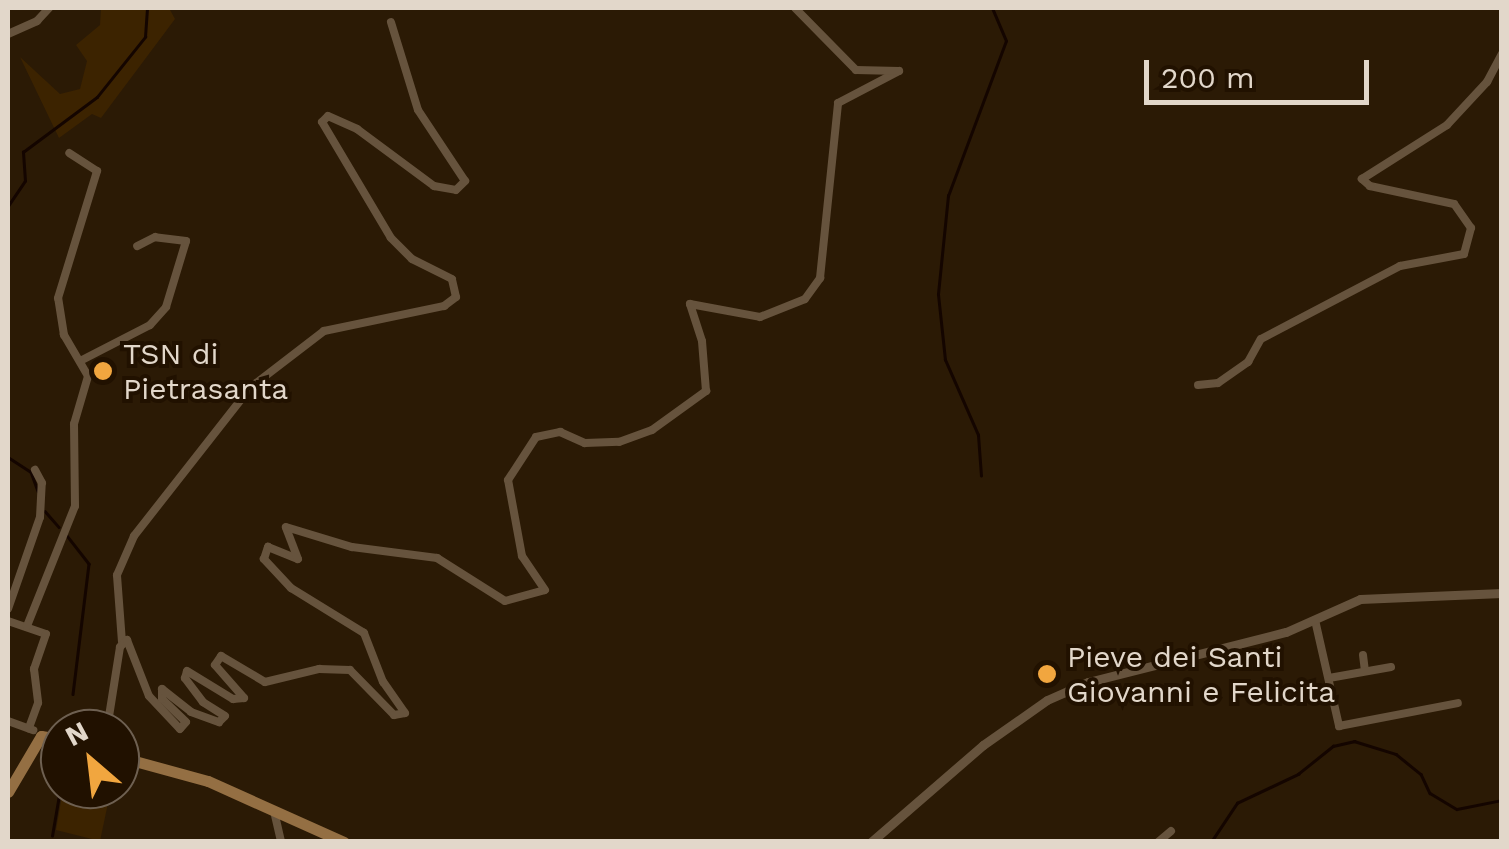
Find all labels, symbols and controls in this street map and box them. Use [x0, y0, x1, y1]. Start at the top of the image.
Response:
scale bar [1149, 40, 1374, 102]
text: 200 m [1161, 60, 1255, 95]
place label: TSN di Pietrasanta [123, 336, 288, 406]
marker: TSN di Pietrasanta [92, 360, 114, 382]
place label: Pieve dei Santi Giovanni e Felicita [1067, 639, 1335, 710]
marker: Pieve dei Santi Giovanni e Felicita [1036, 663, 1058, 685]
north arrow [40, 709, 140, 809]
text: N [60, 714, 94, 753]

